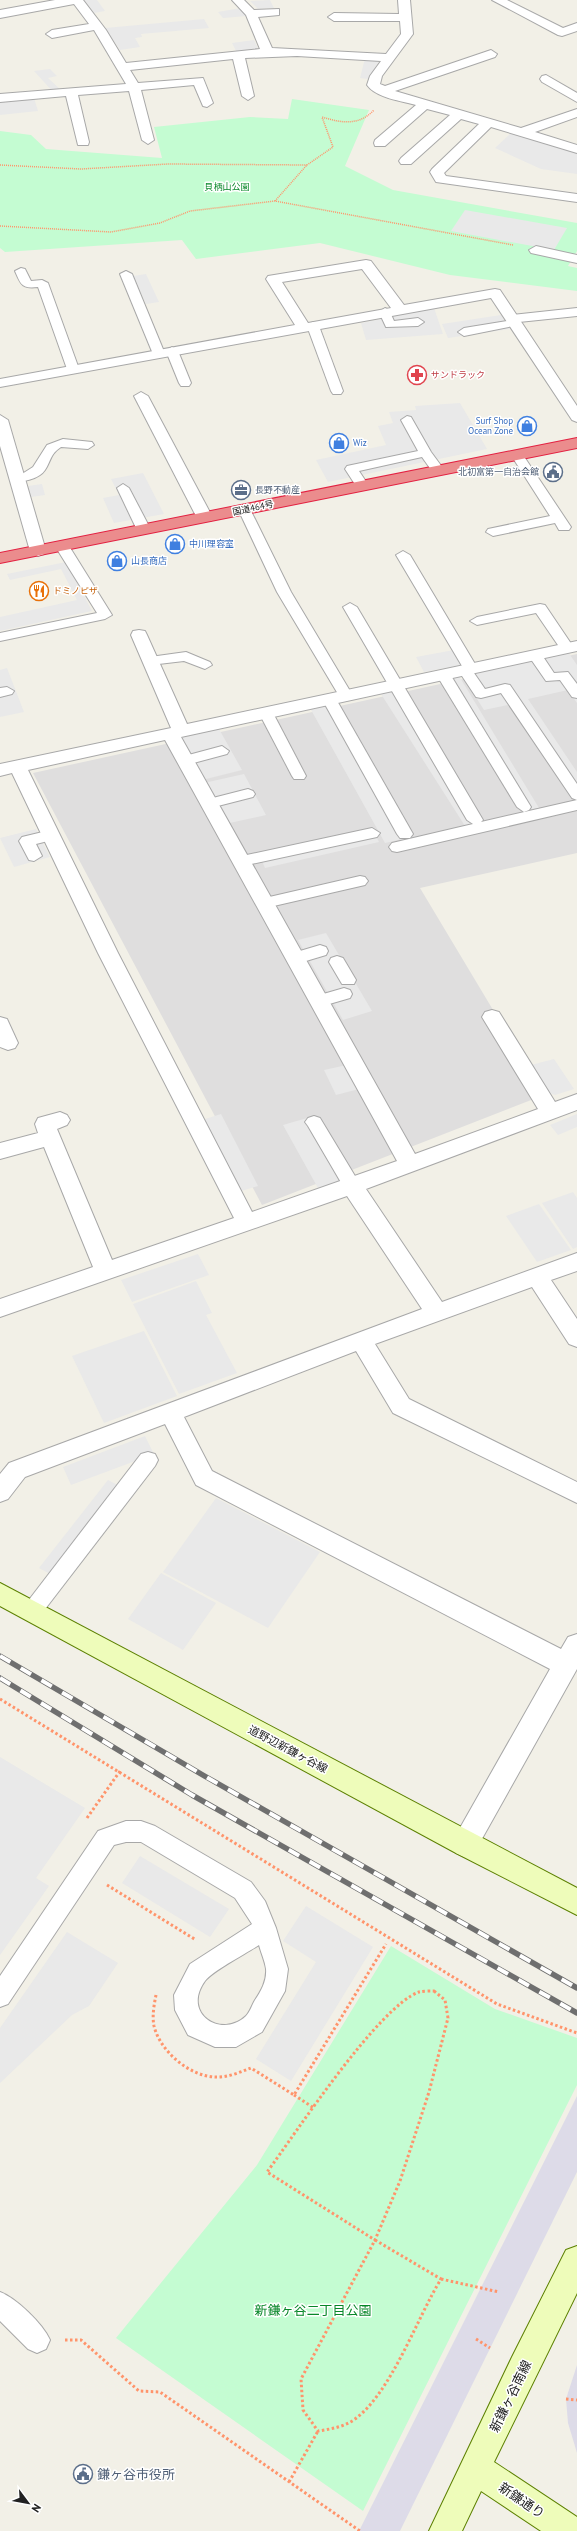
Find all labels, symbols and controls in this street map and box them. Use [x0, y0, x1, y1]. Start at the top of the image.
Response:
park label: 貝柄山公園 [204, 181, 250, 192]
pharmacy icon: サンドラック [406, 364, 428, 386]
place label: サンドラック [431, 369, 485, 380]
place label: Surf Shop Ocean Zone [468, 415, 513, 436]
shop icon: Surf Shop Ocean Zone [516, 415, 538, 437]
shop icon: Wiz [328, 432, 350, 454]
place label: Wiz [353, 437, 367, 448]
public building icon: 北初富第一自治会館 [542, 461, 564, 483]
place label: 北初富第一自治会館 [458, 466, 539, 477]
office icon: 長野不動産 [230, 479, 252, 501]
place label: 長野不動産 [255, 484, 300, 495]
street label: 国道464号 [231, 498, 274, 517]
shop icon: 中川理容室 [164, 533, 186, 555]
place label: 中川理容室 [189, 538, 234, 549]
shop icon: 山長商店 [106, 550, 128, 572]
place label: 山長商店 [131, 555, 167, 566]
restaurant icon: ドミノピザ [28, 580, 50, 602]
place label: ドミノピザ [53, 585, 98, 596]
street label: 道野辺新鎌ヶ谷線 [246, 1722, 330, 1776]
park label: 新鎌ヶ谷二丁目公園 [254, 2302, 372, 2319]
street label: 新鎌ヶ谷南線 [486, 2357, 535, 2435]
public building icon: 鎌ヶ谷市役所 [72, 2463, 94, 2485]
place label: 鎌ヶ谷市役所 [97, 2466, 175, 2483]
street label: 新鎌通り [495, 2479, 548, 2522]
north arrow [8, 2483, 48, 2523]
text: N [29, 2502, 44, 2515]

